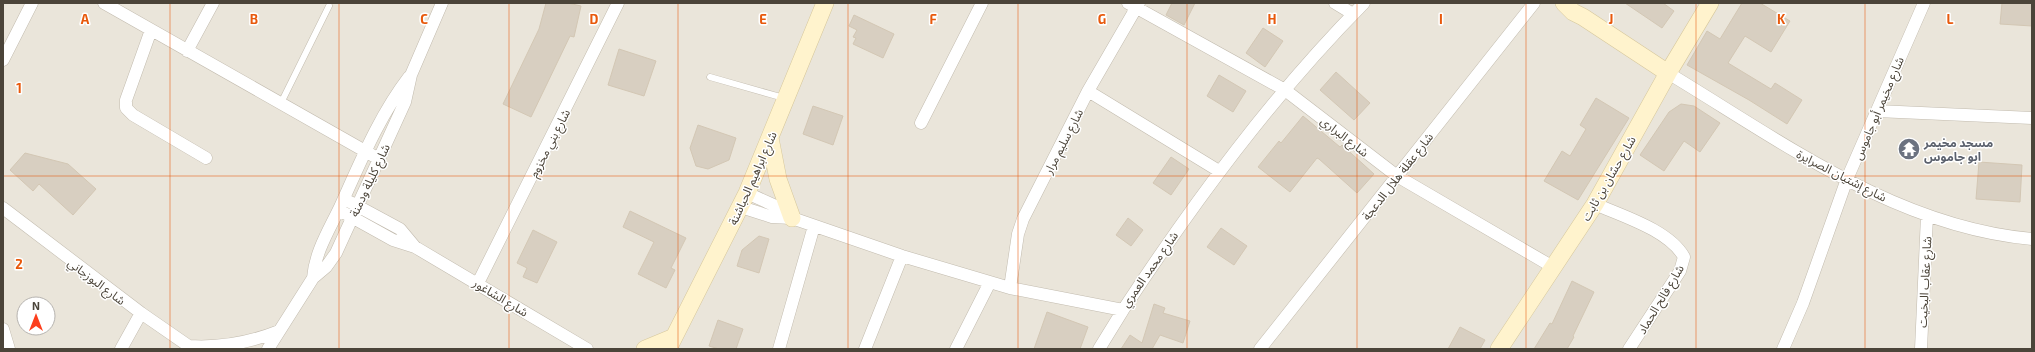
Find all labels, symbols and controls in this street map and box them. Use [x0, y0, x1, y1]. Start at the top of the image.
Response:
text: A [81, 11, 90, 27]
text: B [250, 11, 258, 27]
text: C [420, 11, 428, 27]
text: D [590, 11, 599, 27]
text: E [759, 11, 767, 27]
text: F [929, 11, 937, 27]
text: G [1098, 11, 1106, 27]
text: H [1268, 11, 1277, 27]
text: I [1439, 11, 1443, 27]
text: J [1609, 11, 1613, 27]
text: K [1777, 11, 1786, 27]
text: L [1947, 11, 1954, 27]
street label: شارع مخيمر أبو جاموس [1850, 55, 1909, 163]
text: 1 [16, 80, 22, 96]
street label: شارع بني مخزوم [526, 106, 576, 181]
street label: شارع سليم مرار [1040, 106, 1088, 178]
street label: شارع البراري [1316, 113, 1372, 162]
street label: شارع ابراهيم الحباشنة [725, 129, 782, 228]
street label: شارع عقلة هلال الدعجة [1359, 129, 1438, 224]
street label: شارع حسّان بن ثابت [1578, 133, 1641, 224]
place label: مسجد مخيمر ابو جاموس [1923, 135, 1993, 164]
temple icon: مسجد مخيمر ابو جاموس [1896, 136, 1922, 162]
street label: شارع كليلة ودمنة [346, 141, 395, 220]
street label: شارع إشتيان الصرايرة [1793, 146, 1889, 206]
street label: شارع محمد العمري [1118, 229, 1183, 312]
street label: شارع عقاب البخيت [1915, 236, 1936, 328]
street label: شارع البوزجاني [63, 255, 129, 310]
text: 2 [15, 256, 23, 272]
street label: شارع فالح الحماد [1634, 262, 1689, 338]
street label: شارع الشاغور [468, 275, 531, 321]
north arrow [16, 296, 56, 336]
text: N [32, 299, 40, 312]

